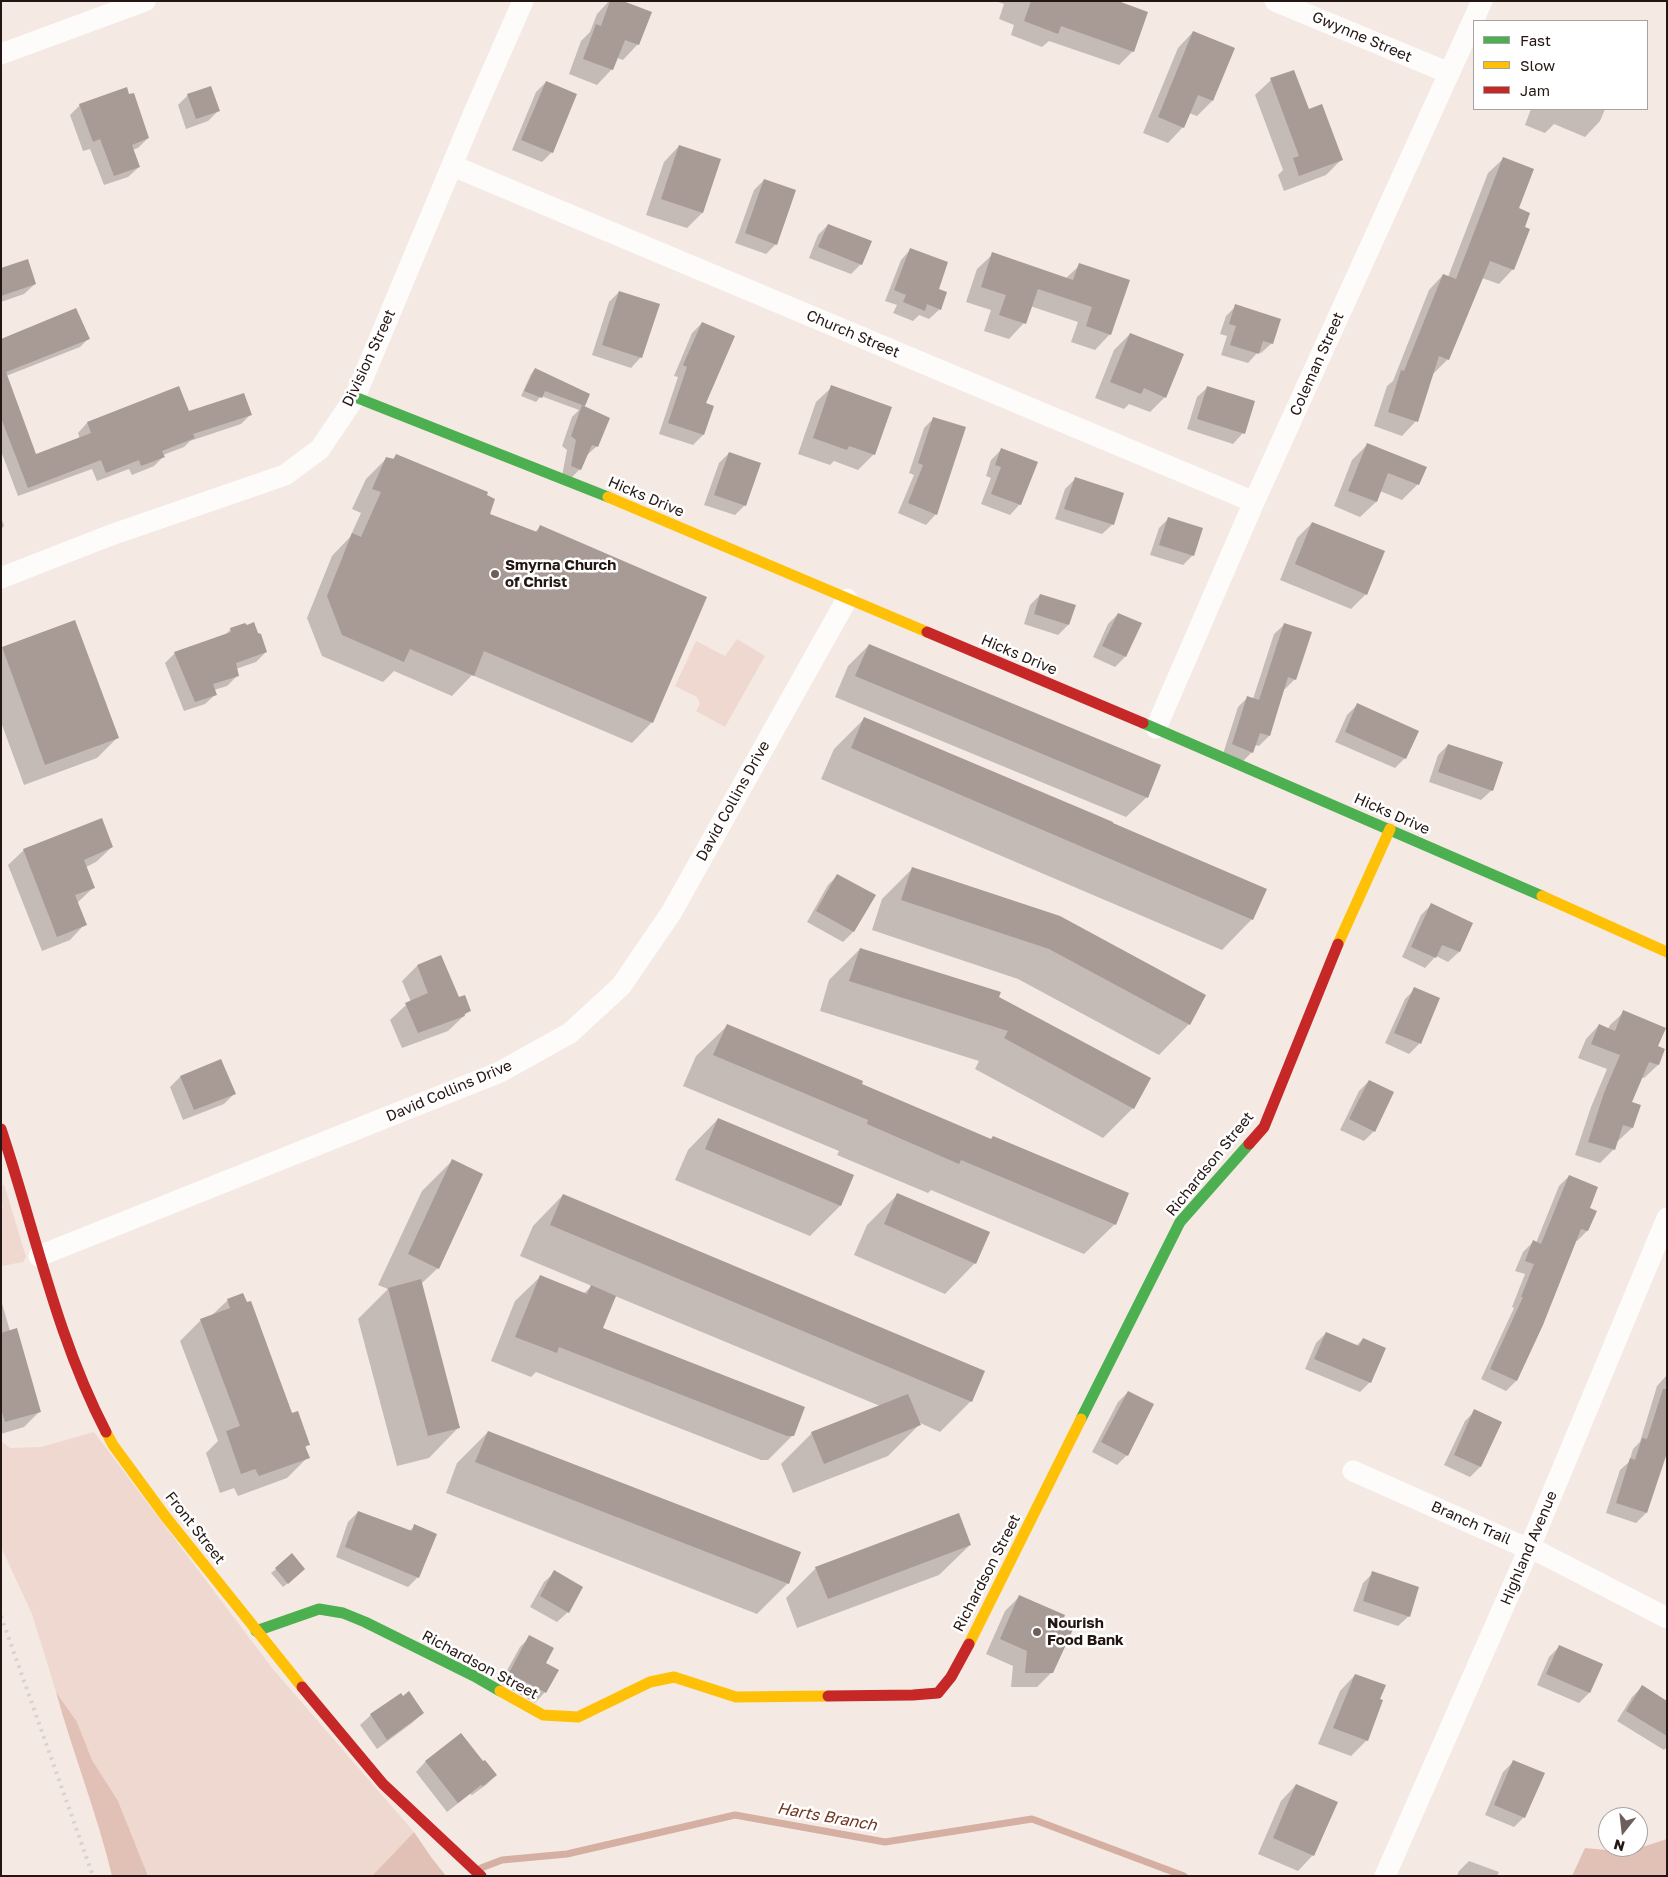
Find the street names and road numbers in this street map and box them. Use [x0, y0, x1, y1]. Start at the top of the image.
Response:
street label: Gwynne Street [1309, 8, 1415, 66]
street label: Division Street [339, 306, 399, 410]
street label: Church Street [804, 306, 902, 362]
street label: Coleman Street [1286, 309, 1348, 419]
street label: Hicks Drive [605, 473, 687, 521]
street label: Hicks Drive [978, 631, 1060, 679]
street label: David Collins Drive [692, 738, 774, 864]
street label: Hicks Drive [1351, 789, 1433, 839]
street label: David Collins Drive [383, 1056, 515, 1126]
street label: Richardson Street [1162, 1108, 1258, 1220]
street label: Front Street [161, 1488, 229, 1568]
street label: Highland Avenue [1497, 1488, 1561, 1608]
street label: Branch Trail [1428, 1497, 1514, 1549]
street label: Richardson Street [950, 1511, 1024, 1635]
street label: Richardson Street [419, 1627, 541, 1703]

